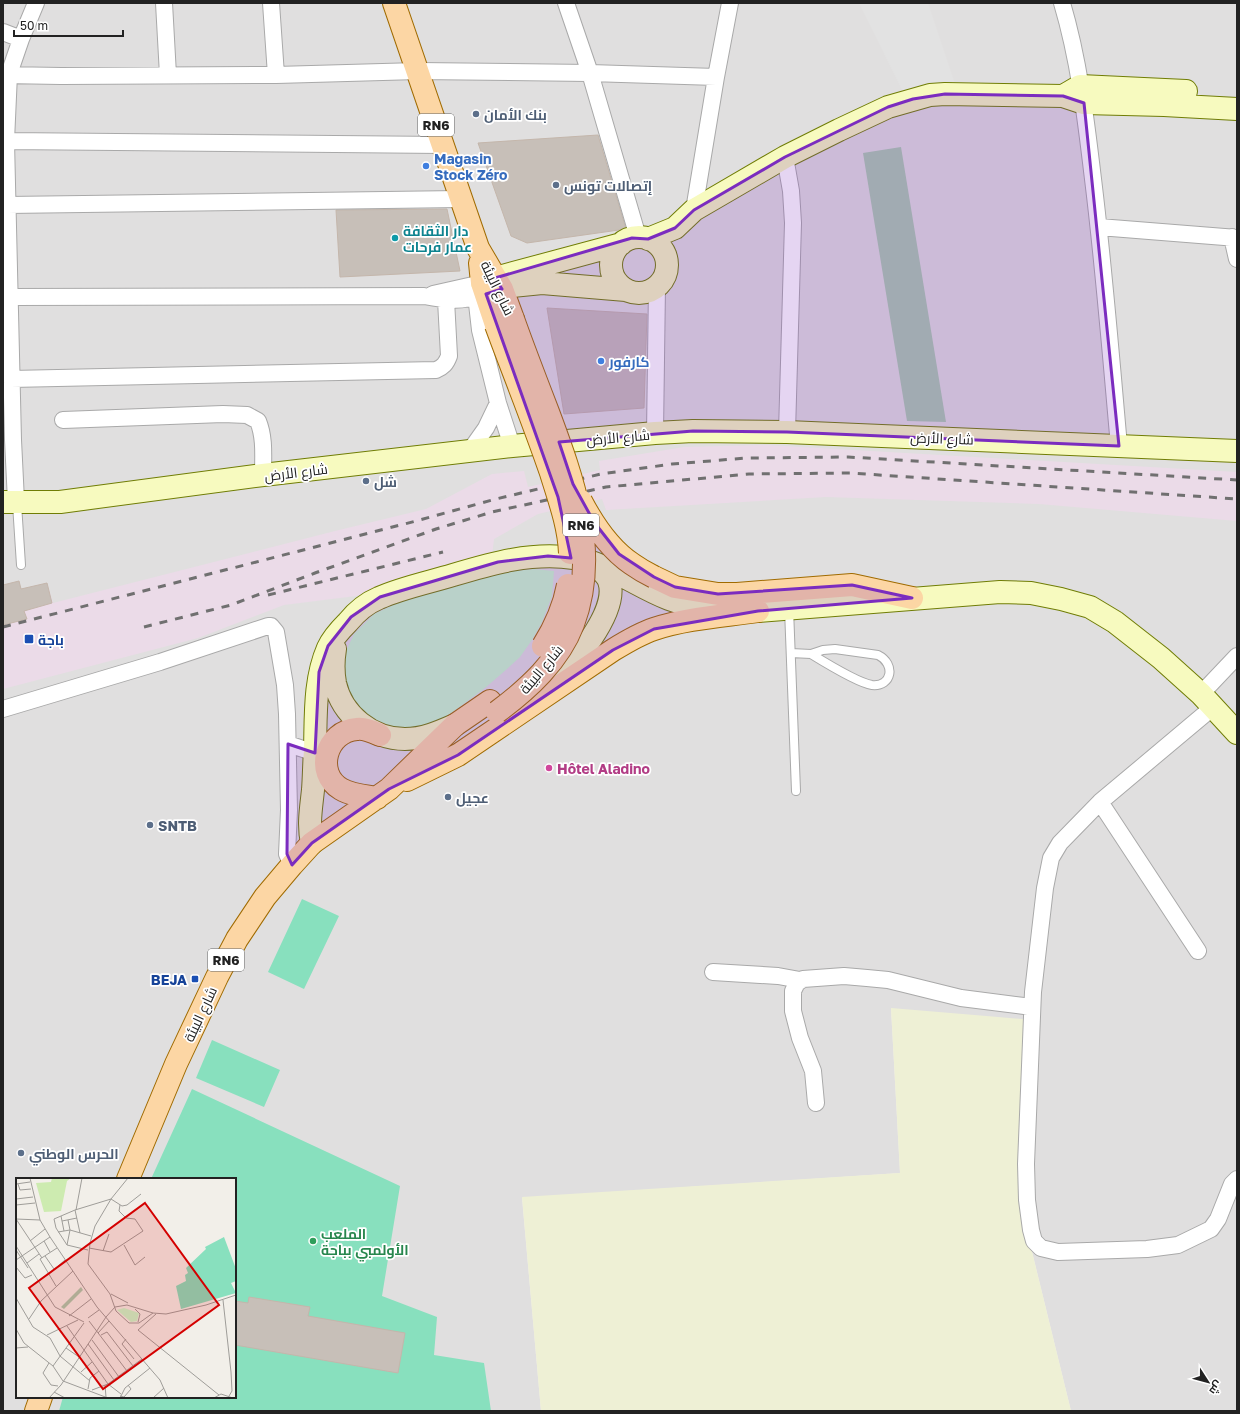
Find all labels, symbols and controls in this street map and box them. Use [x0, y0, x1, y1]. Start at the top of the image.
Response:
scale bar [14, 12, 123, 38]
text: 50 m [20, 18, 48, 33]
place label: بنك الأمان [484, 106, 547, 123]
marker: بنك الأمان [471, 109, 481, 119]
road number: RN6 [418, 114, 454, 136]
place label: Magasin Stock Zéro [434, 150, 508, 183]
marker: Magasin Stock Zéro [421, 161, 431, 171]
place label: إتصالات تونس [564, 177, 652, 196]
marker: إتصالات تونس [551, 180, 561, 190]
place label: دار الثقافة عمار فرحات [403, 222, 472, 256]
marker: دار الثقافة عمار فرحات [390, 233, 400, 243]
street label: شارع البيئة [477, 258, 519, 319]
place label: كارفور [608, 353, 650, 371]
marker: كارفور [596, 356, 606, 366]
street label: شارع الأرض [585, 426, 651, 449]
street label: شارع الأرض [910, 428, 974, 449]
street label: شارع الأرض [263, 460, 329, 485]
place label: شل [374, 473, 397, 491]
marker: شل [361, 476, 371, 486]
road number: RN6 [563, 514, 599, 536]
place label: باجة [38, 631, 64, 648]
marker: باجة [23, 633, 35, 645]
street label: شارع البيئة [516, 641, 567, 698]
place label: Hôtel Aladino [557, 760, 650, 777]
marker: Hôtel Aladino [544, 763, 554, 773]
place label: عجيل [456, 789, 489, 807]
marker: عجيل [443, 792, 453, 802]
place label: SNTB [158, 817, 197, 834]
marker: SNTB [145, 820, 155, 830]
road number: RN6 [208, 949, 244, 971]
place label: BEJA [151, 971, 187, 988]
marker: BEJA [190, 974, 200, 984]
street label: شارع البيئة [180, 984, 221, 1045]
place label: الحرس الوطني [29, 1145, 119, 1166]
marker: الحرس الوطني [16, 1148, 26, 1158]
inset map [16, 1178, 236, 1398]
place label: الملعب الأولمبي بباجة [321, 1225, 409, 1262]
marker: الملعب الأولمبي بباجة [308, 1236, 318, 1246]
north arrow [1188, 1362, 1228, 1402]
text: ش [1206, 1378, 1226, 1398]

